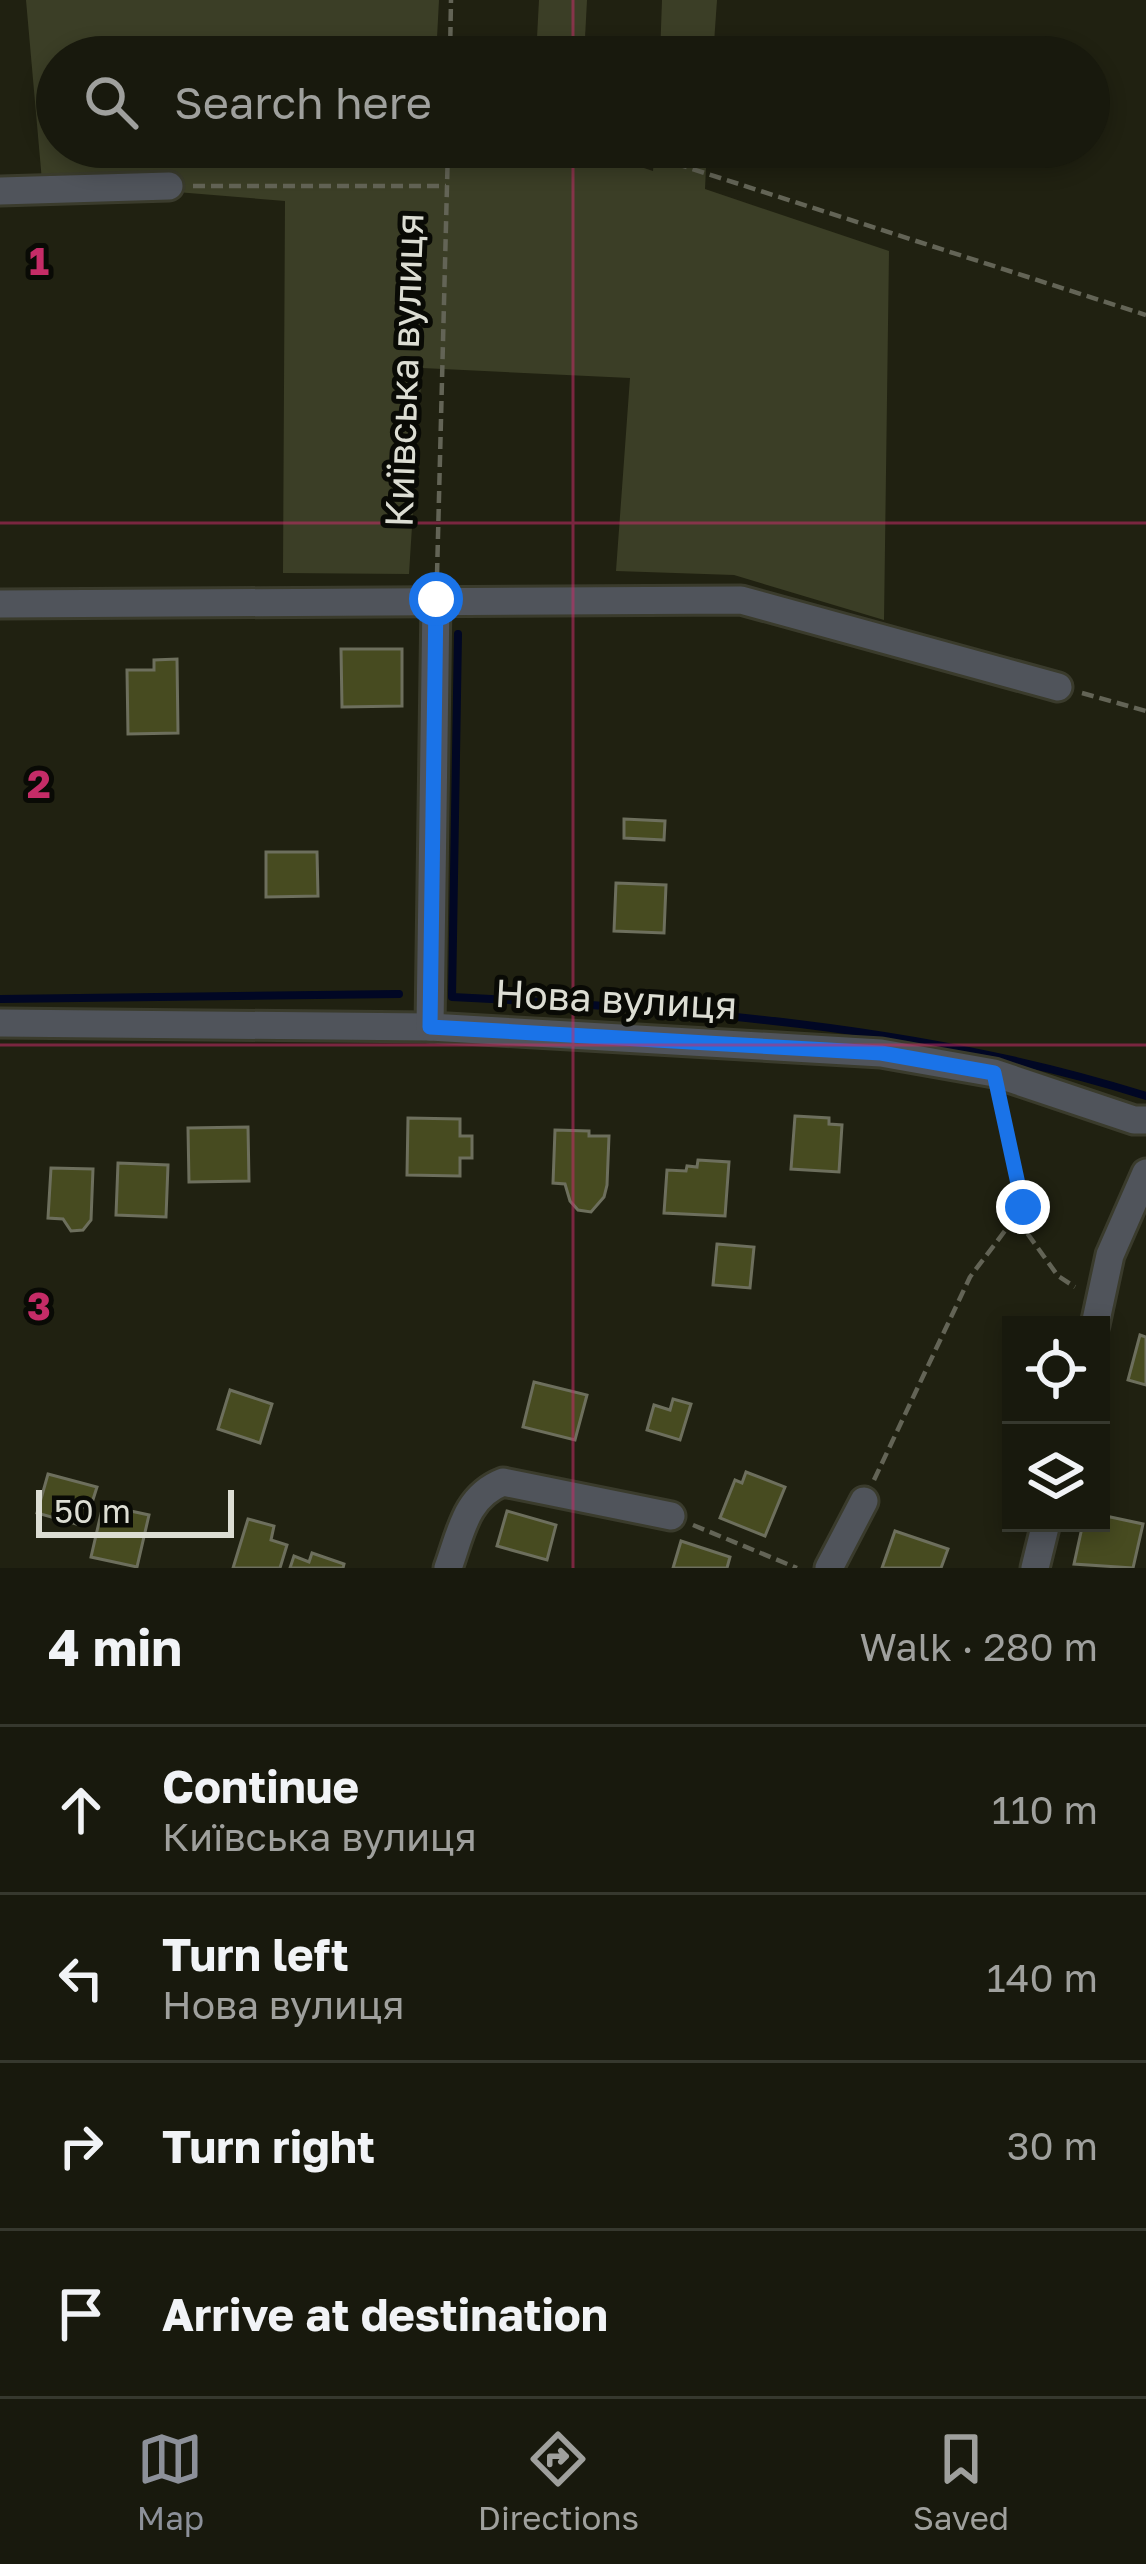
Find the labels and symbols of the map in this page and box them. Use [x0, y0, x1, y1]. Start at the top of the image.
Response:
street label: Київська вулиця [375, 212, 432, 528]
text: 1 [29, 237, 49, 284]
route start [409, 572, 463, 626]
text: 2 [27, 760, 51, 807]
street label: Нова вулиця [494, 969, 738, 1028]
route end [996, 1180, 1050, 1234]
text: 3 [27, 1282, 51, 1329]
scale bar [36, 1484, 234, 1537]

